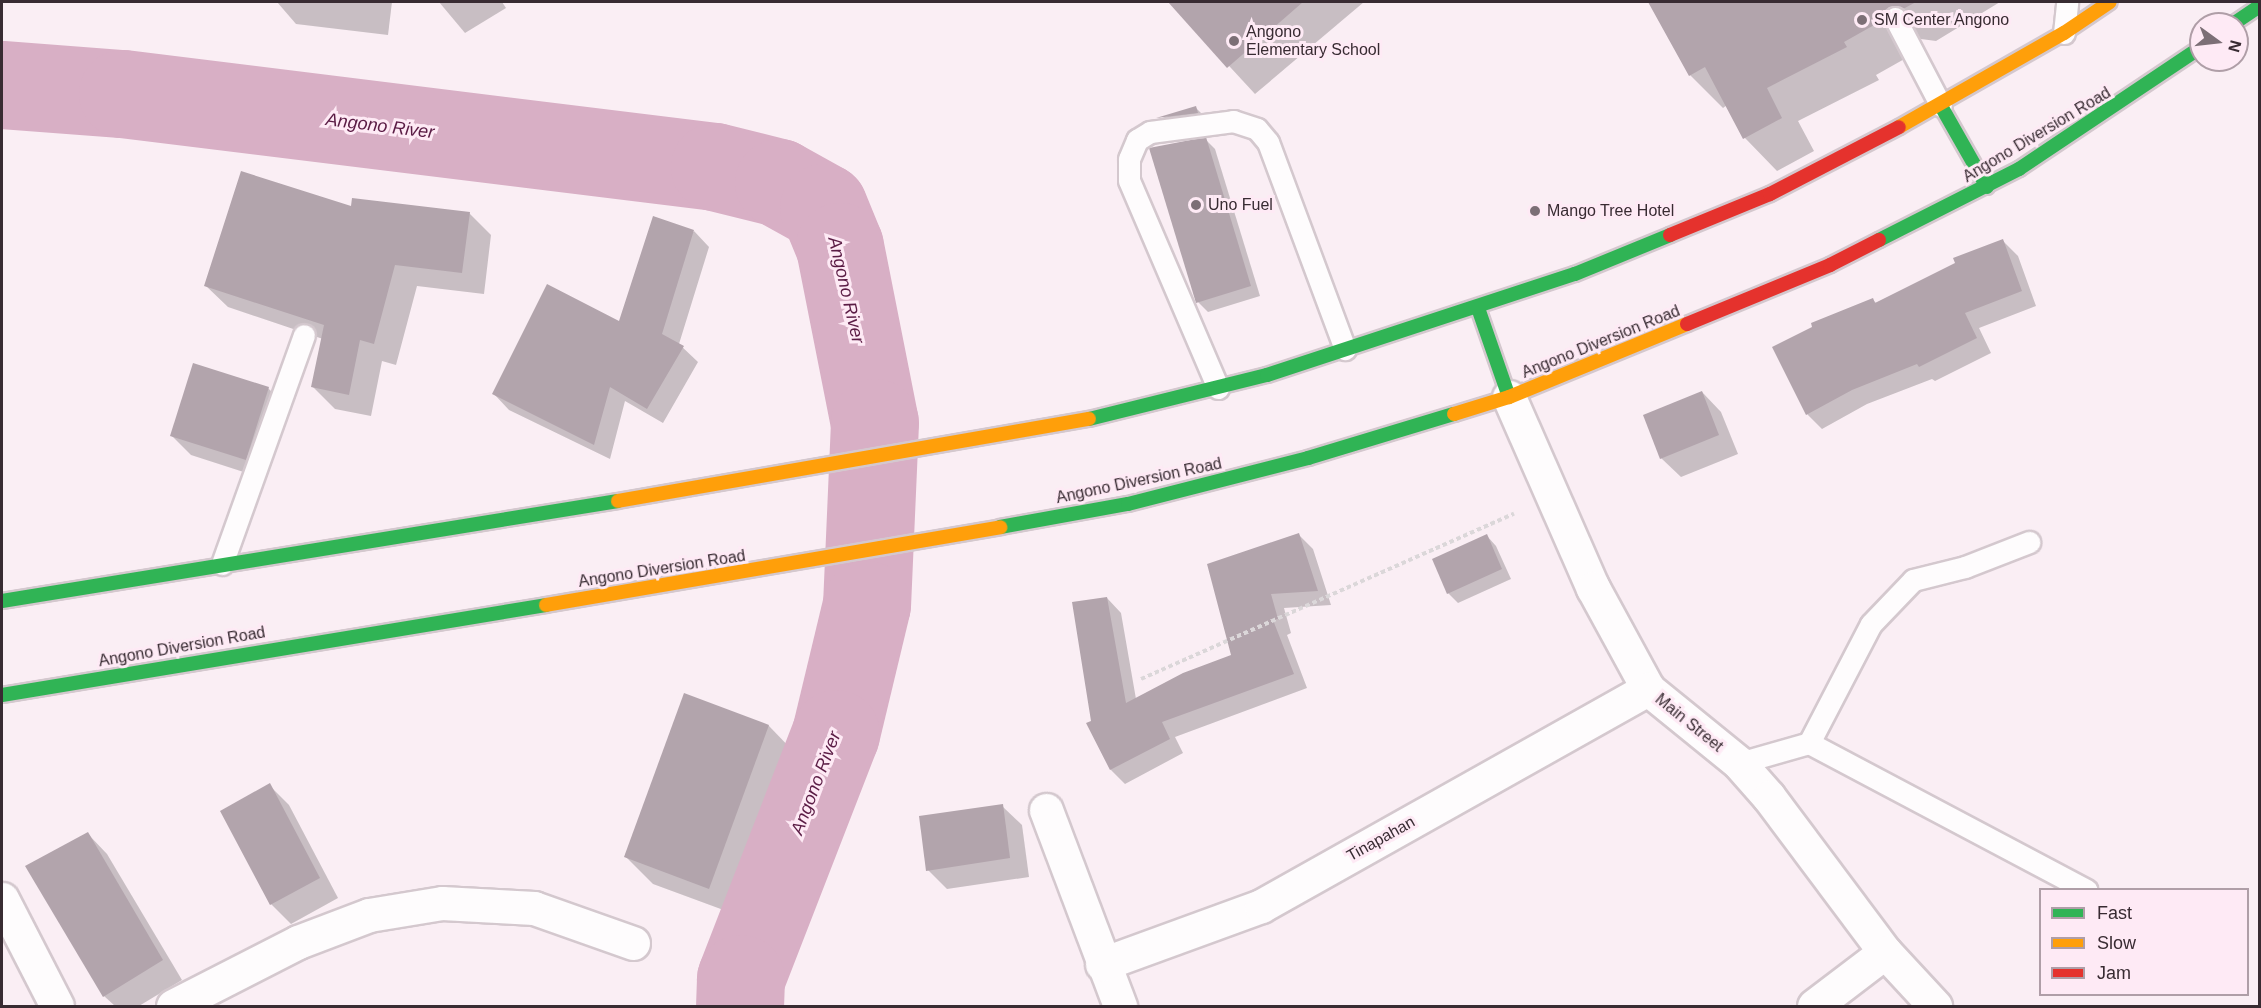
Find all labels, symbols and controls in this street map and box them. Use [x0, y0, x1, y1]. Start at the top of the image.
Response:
place label: SM Center Angono [1874, 10, 2010, 30]
north arrow [2189, 12, 2249, 72]
marker: SM Center Angono [1855, 13, 1869, 27]
place label: Angono Elementary School [1246, 22, 1380, 60]
marker: Angono Elementary School [1227, 34, 1241, 48]
text: N [2225, 38, 2245, 54]
street label: Angono Diversion Road [1960, 83, 2114, 187]
water label: Angono River [325, 109, 435, 143]
place label: Uno Fuel [1208, 195, 1273, 215]
marker: Uno Fuel [1189, 198, 1203, 212]
place label: Mango Tree Hotel [1547, 201, 1674, 221]
marker: Mango Tree Hotel [1528, 204, 1542, 218]
water label: Angono River [823, 234, 869, 346]
street label: Angono Diversion Road [1519, 301, 1683, 383]
street label: Angono Diversion Road [1054, 454, 1224, 508]
street label: Angono Diversion Road [577, 546, 747, 592]
street label: Angono Diversion Road [97, 623, 267, 671]
street label: Main Street [1651, 690, 1727, 756]
water label: Angono River [786, 728, 846, 838]
street label: Tinapahan [1344, 812, 1418, 866]
legend [2039, 888, 2249, 996]
text: Fast [2097, 903, 2132, 923]
text: Slow [2097, 933, 2136, 953]
text: Jam [2097, 963, 2131, 983]

